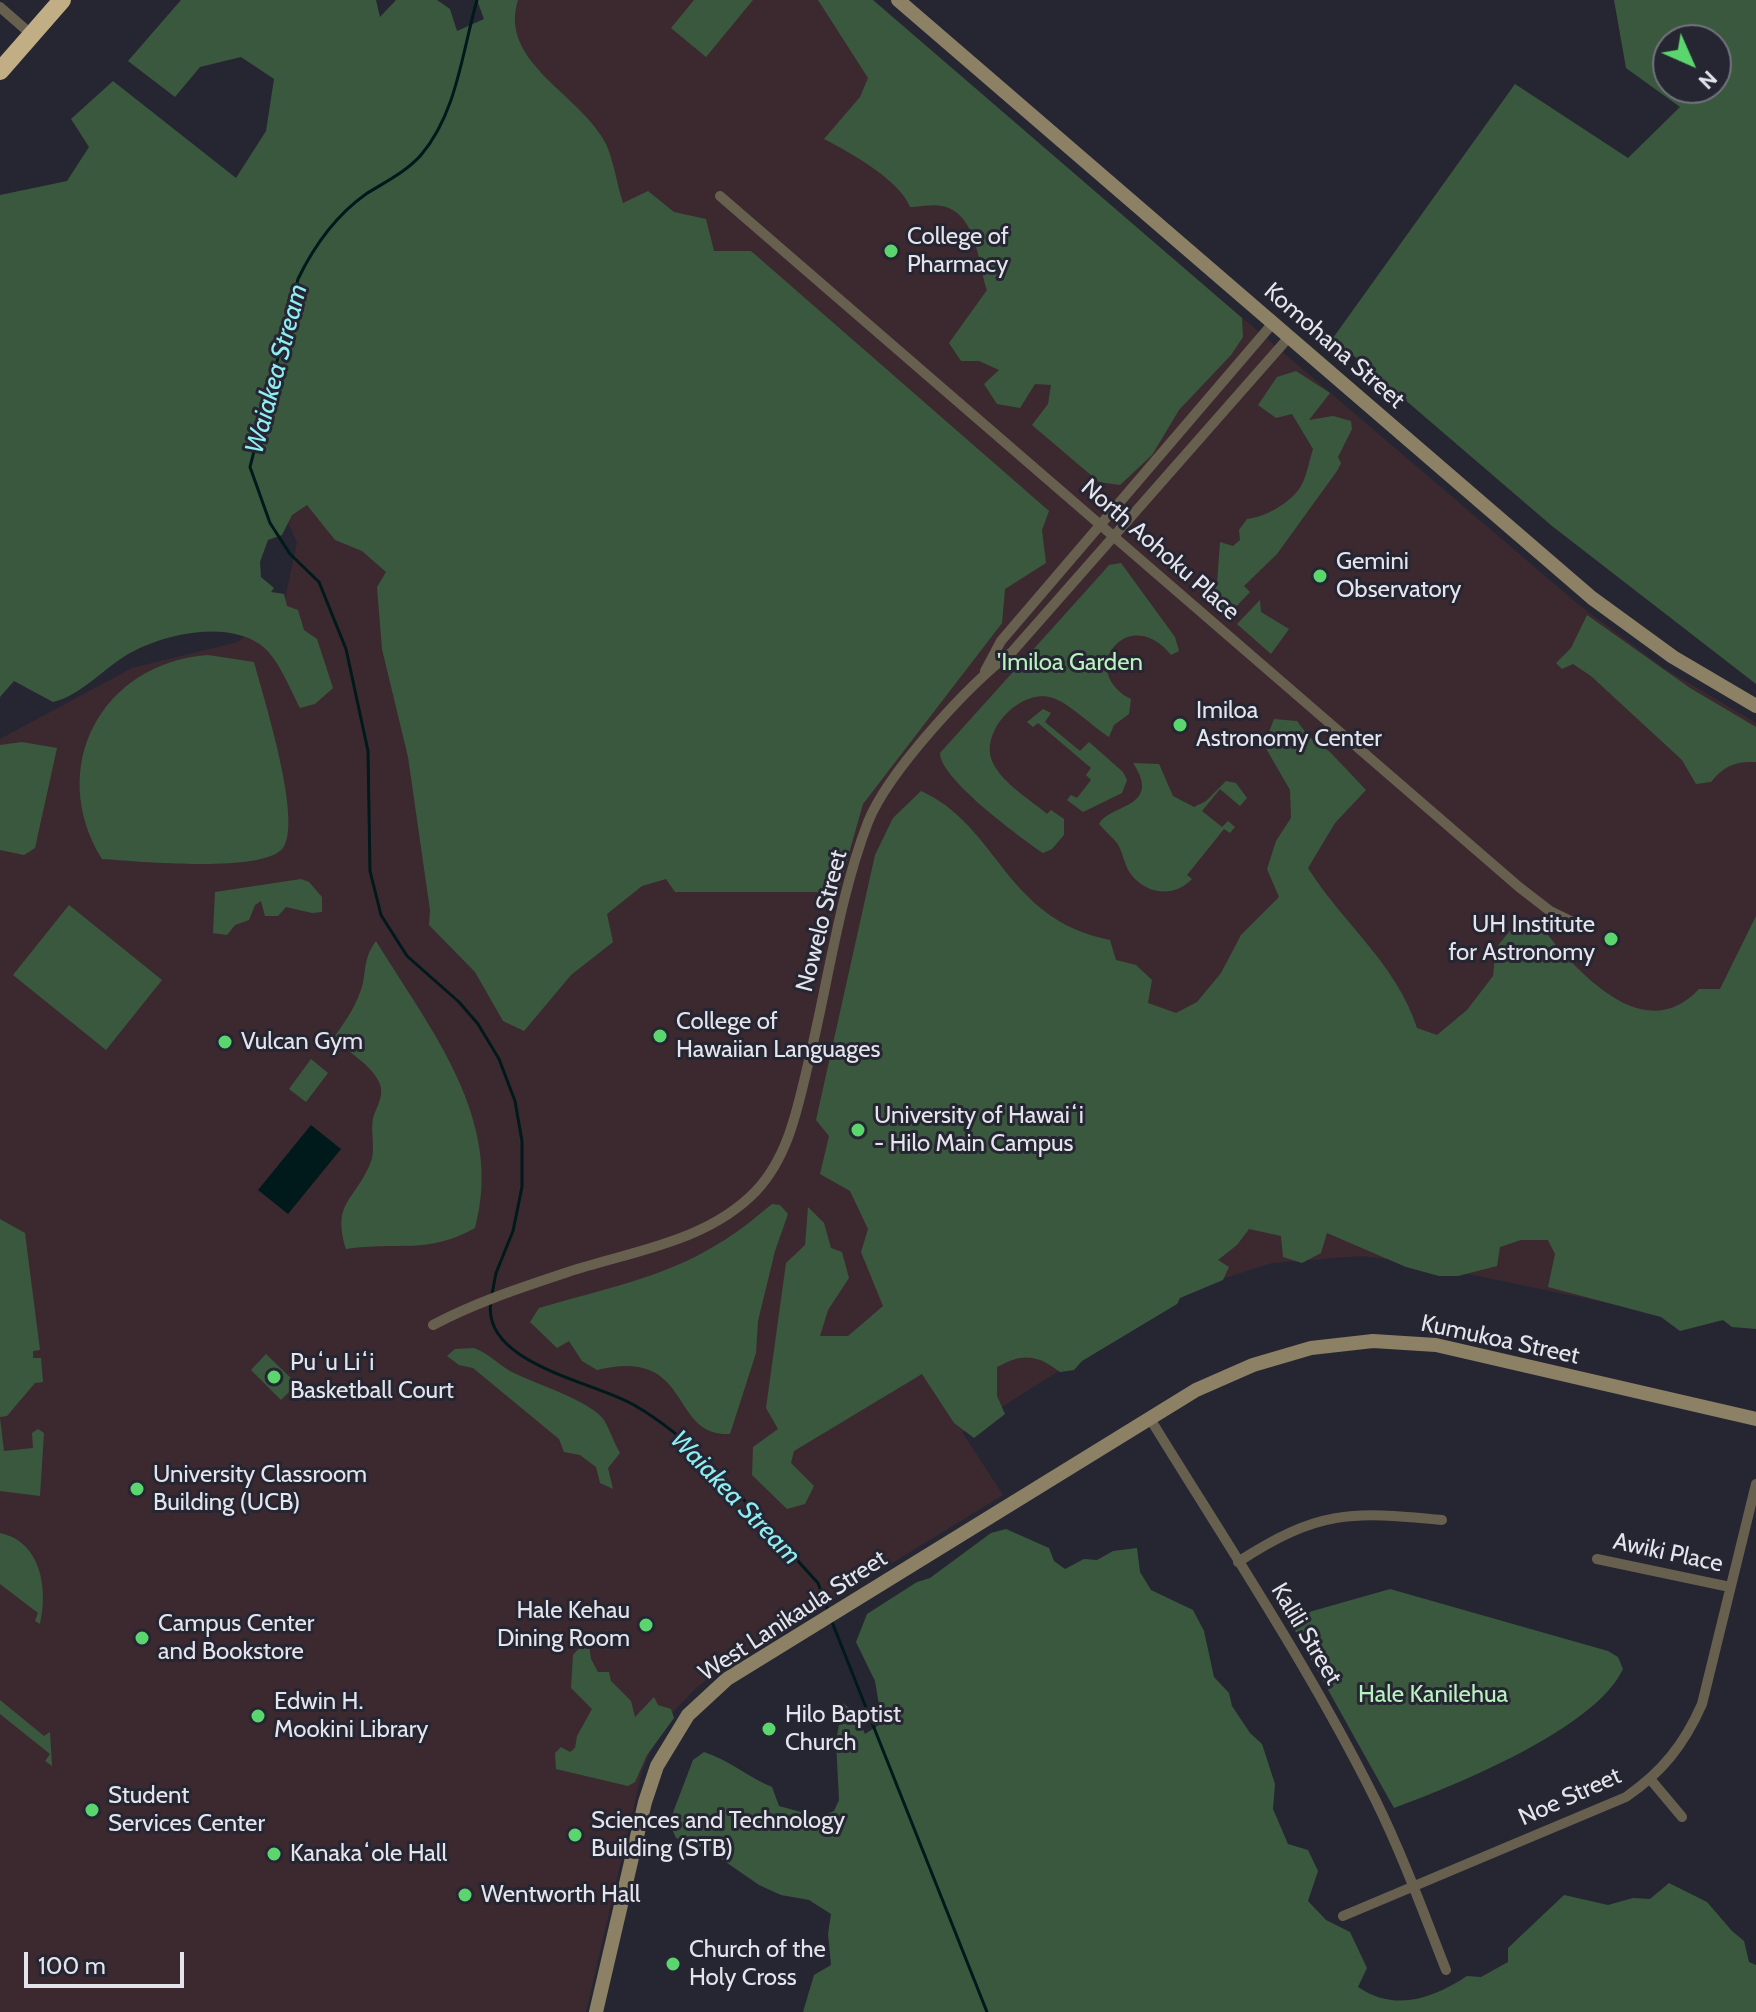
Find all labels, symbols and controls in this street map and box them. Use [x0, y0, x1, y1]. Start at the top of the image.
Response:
north arrow [1652, 24, 1732, 104]
text: N [1693, 65, 1723, 95]
place label: College of Pharmacy [907, 223, 1009, 279]
marker: College of Pharmacy [882, 242, 900, 260]
street label: Komohana Street [1258, 277, 1410, 415]
water label: Waiakea Stream [239, 281, 315, 457]
street label: North Aohoku Place [1075, 473, 1245, 627]
place label: Gemini Observatory [1336, 548, 1461, 604]
marker: Gemini Observatory [1311, 567, 1329, 585]
park label: 'Imiloa Garden [997, 649, 1143, 677]
place label: Imiloa Astronomy Center [1196, 697, 1382, 753]
marker: Imiloa Astronomy Center [1171, 716, 1189, 734]
street label: Nowelo Street [790, 847, 854, 995]
place label: UH Institute for Astronomy [1448, 911, 1595, 967]
marker: UH Institute for Astronomy [1602, 930, 1620, 948]
place label: College of Hawaiian Languages [676, 1008, 880, 1064]
marker: College of Hawaiian Languages [651, 1027, 669, 1045]
place label: Vulcan Gym [241, 1028, 363, 1056]
marker: Vulcan Gym [216, 1033, 234, 1051]
place label: University of Hawaiʻi - Hilo Main Campus [874, 1102, 1084, 1158]
marker: University of Hawaiʻi - Hilo Main Campus [849, 1121, 867, 1139]
street label: Kumukoa Street [1418, 1309, 1582, 1371]
place label: Puʻu Liʻi Basketball Court [290, 1349, 454, 1405]
marker: Puʻu Liʻi Basketball Court [265, 1368, 283, 1386]
water label: Waiakea Stream [663, 1425, 807, 1571]
place label: University Classroom Building (UCB) [153, 1461, 367, 1517]
marker: University Classroom Building (UCB) [128, 1480, 146, 1498]
street label: Awiki Place [1610, 1527, 1726, 1579]
street label: West Lanikaula Street [694, 1544, 892, 1688]
street label: Kalili Street [1264, 1578, 1348, 1690]
place label: Hale Kehau Dining Room [497, 1597, 630, 1653]
place label: Campus Center and Bookstore [158, 1610, 314, 1666]
marker: Hale Kehau Dining Room [637, 1616, 655, 1634]
marker: Campus Center and Bookstore [133, 1629, 151, 1647]
park label: Hale Kanilehua [1358, 1681, 1508, 1709]
place label: Edwin H. Mookini Library [274, 1688, 428, 1744]
place label: Hilo Baptist Church [785, 1701, 901, 1757]
marker: Edwin H. Mookini Library [249, 1707, 267, 1725]
marker: Hilo Baptist Church [760, 1720, 778, 1738]
street label: Noe Street [1514, 1762, 1626, 1832]
place label: Student Services Center [108, 1782, 265, 1838]
marker: Student Services Center [83, 1801, 101, 1819]
place label: Sciences and Technology Building (STB) [591, 1807, 845, 1863]
marker: Sciences and Technology Building (STB) [566, 1826, 584, 1844]
place label: Kanakaʻole Hall [290, 1840, 447, 1868]
marker: Kanakaʻole Hall [265, 1845, 283, 1863]
place label: Wentworth Hall [481, 1881, 640, 1909]
marker: Wentworth Hall [456, 1886, 474, 1904]
scale bar [28, 1936, 188, 1986]
place label: Church of the Holy Cross [689, 1936, 826, 1992]
text: 100 m [38, 1951, 106, 1980]
marker: Church of the Holy Cross [664, 1955, 682, 1973]

